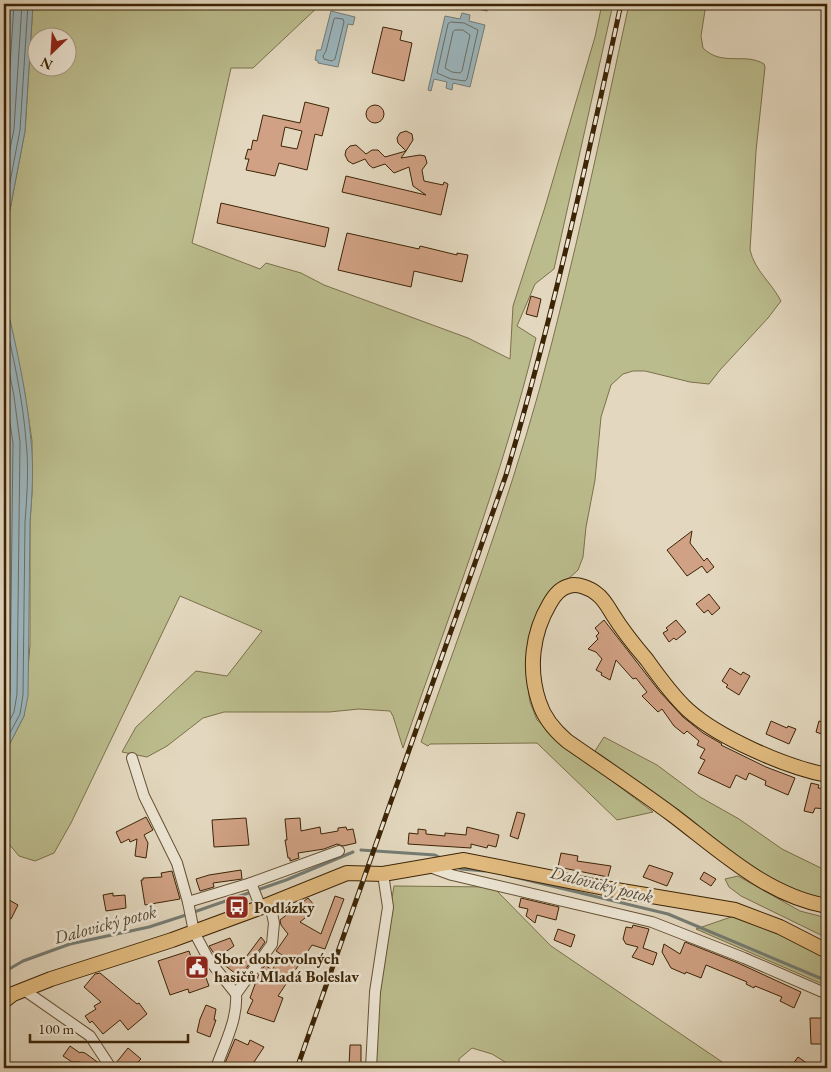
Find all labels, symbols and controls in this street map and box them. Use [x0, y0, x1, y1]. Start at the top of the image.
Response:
north arrow [28, 28, 78, 78]
text: N [37, 53, 55, 74]
water label: Dalovický potok [547, 860, 656, 909]
bus stop icon: Podlázky [224, 894, 250, 920]
place label: Podlázky [254, 897, 315, 918]
water label: Dalovický potok [50, 899, 159, 950]
place label: Sbor dobrovolných hasičů Mladá Boleslav [214, 948, 359, 987]
public building icon: Sbor dobrovolných hasičů Mladá Boleslav [184, 954, 210, 980]
scale bar [30, 1012, 188, 1044]
text: 100 m [38, 1019, 75, 1038]

